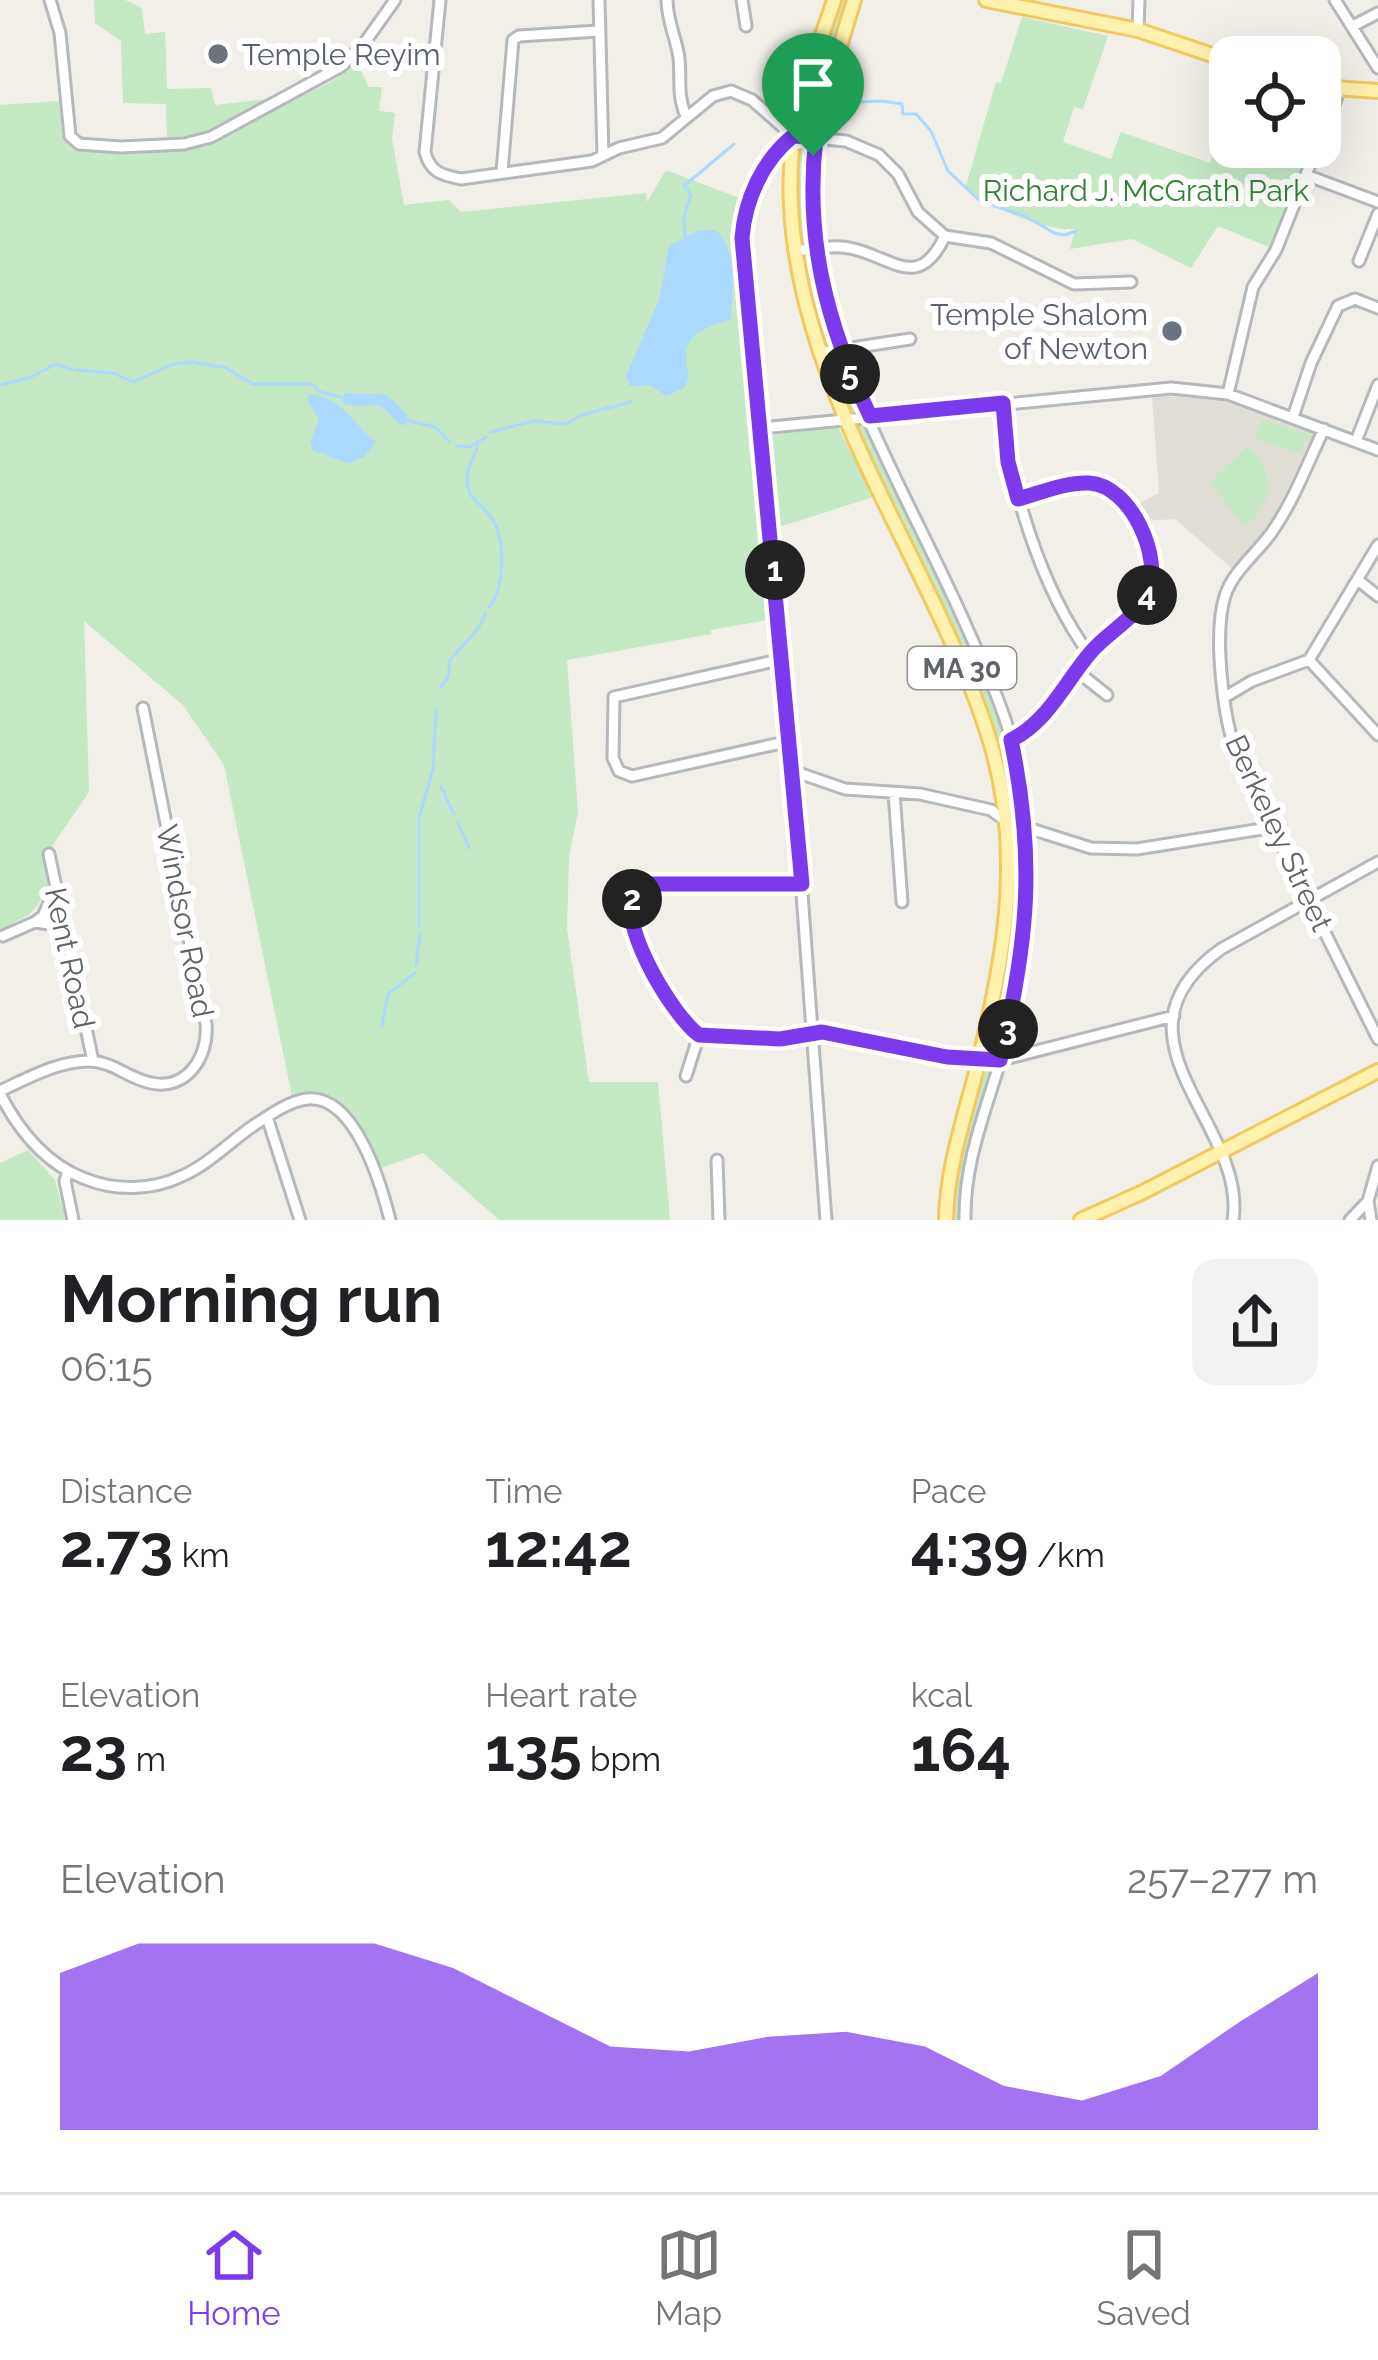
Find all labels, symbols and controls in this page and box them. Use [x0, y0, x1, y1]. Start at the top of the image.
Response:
pin [762, 33, 864, 156]
map controls [1209, 36, 1341, 168]
button: locate [1209, 36, 1341, 168]
place label: Temple Reyim [242, 37, 441, 72]
marker: Temple Reyim [205, 41, 231, 67]
icon: arrive [780, 51, 846, 117]
park label: Richard J. McGrath Park [983, 173, 1309, 208]
place label: Temple Shalom of Newton [930, 297, 1148, 366]
marker: Temple Shalom of Newton [1159, 318, 1185, 344]
pin: 5 [820, 344, 880, 404]
text: 5 [841, 354, 859, 393]
pin: 1 [745, 540, 805, 600]
text: 1 [767, 550, 783, 589]
pin: 4 [1117, 565, 1177, 625]
text: 4 [1138, 575, 1156, 614]
road number: MA 30 [908, 647, 1016, 689]
street label: Berkeley Street [1218, 729, 1340, 937]
street label: Windsor Road [149, 822, 221, 1020]
pin: 2 [602, 869, 662, 929]
text: 2 [623, 879, 641, 918]
street label: Kent Road [38, 884, 102, 1032]
pin: 3 [978, 999, 1038, 1059]
text: 3 [999, 1009, 1017, 1048]
button: share [1192, 1259, 1318, 1385]
text: Morning run [60, 1260, 442, 1337]
text: 06:15 [60, 1344, 153, 1390]
text: Distance [60, 1472, 192, 1511]
text: Time [485, 1472, 562, 1511]
text: Pace [911, 1472, 986, 1511]
text: 2.73 [60, 1511, 173, 1581]
text: 12:42 [485, 1511, 632, 1581]
text: 4:39 [911, 1511, 1029, 1581]
text: km [173, 1536, 230, 1575]
text: /km [1029, 1536, 1105, 1575]
text: Elevation [60, 1676, 200, 1715]
text: Heart rate [485, 1676, 637, 1715]
text: kcal [911, 1676, 972, 1715]
text: 23 [60, 1715, 127, 1785]
text: 135 [485, 1715, 582, 1785]
text: 164 [911, 1715, 1011, 1785]
text: m [127, 1740, 166, 1779]
text: bpm [582, 1740, 661, 1779]
text: Elevation [60, 1856, 226, 1902]
text: 257–277 m [1127, 1856, 1318, 1902]
tab: Home [187, 2222, 281, 2333]
tab: Map [655, 2222, 722, 2333]
tab: Saved [1096, 2222, 1191, 2333]

